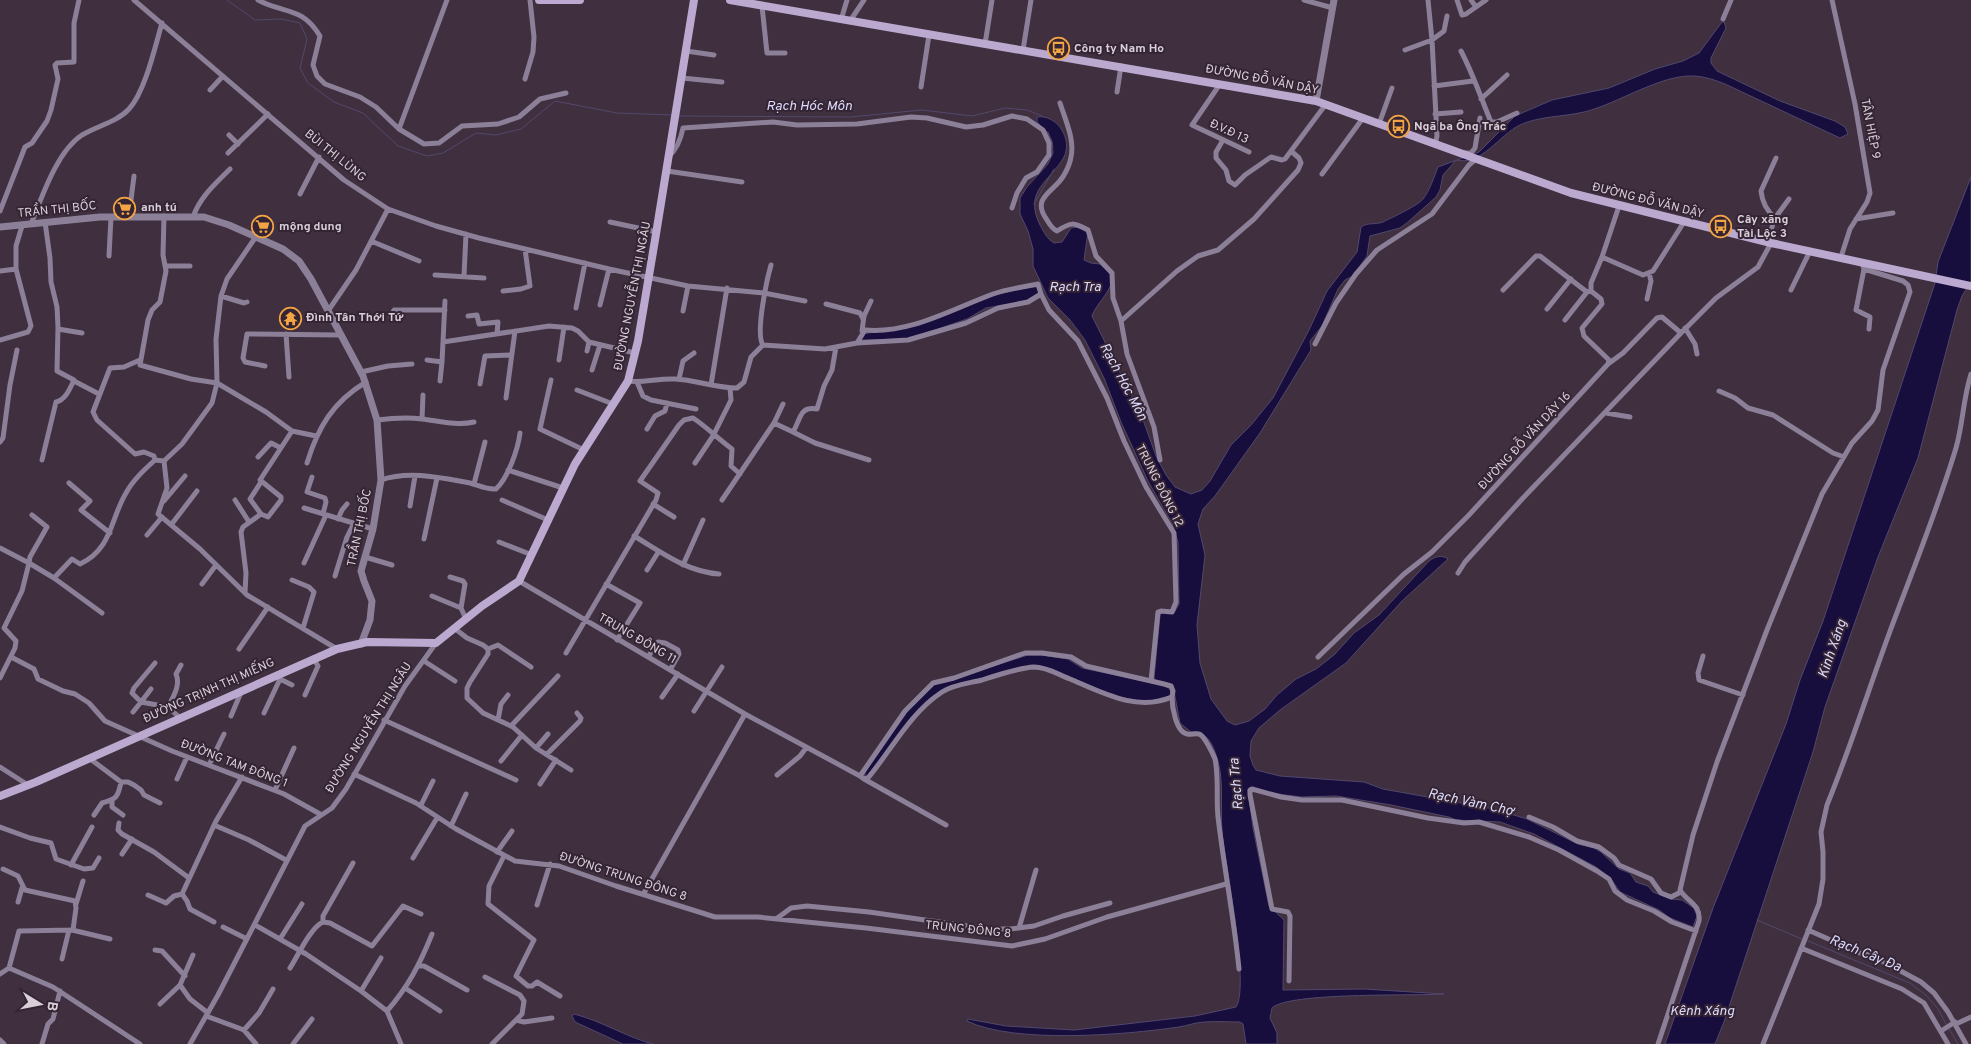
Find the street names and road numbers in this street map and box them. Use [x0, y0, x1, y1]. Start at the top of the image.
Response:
street label: ĐƯỜNG ĐỖ VĂN DẬY [1204, 59, 1321, 99]
street label: TÂN HIỆP 9 [1856, 97, 1884, 161]
street label: Đ.V.Đ 13 [1207, 116, 1251, 148]
street label: BÙI THỊ LÙNG [301, 126, 369, 186]
street label: ĐƯỜNG ĐỖ VĂN DẬY [1590, 177, 1706, 223]
street label: TRẦN THỊ BỐC [17, 196, 97, 222]
street label: ĐƯỜNG NGUYỄN THỊ NGÂU [609, 220, 655, 372]
street label: ĐƯỜNG ĐỖ VĂN DẬY 16 [1474, 387, 1575, 494]
street label: TRUNG ĐÔNG 12 [1131, 442, 1187, 530]
street label: TRẦN THỊ BỐC [342, 487, 376, 568]
street label: TRUNG ĐÔNG 11 [595, 610, 679, 668]
street label: ĐƯỜNG TRỊNH THỊ MIẾNG [140, 654, 277, 727]
street label: ĐƯỜNG NGUYỄN THỊ NGÂU [320, 658, 416, 797]
street label: ĐƯỜNG TAM ĐÔNG 1 [178, 736, 290, 792]
street label: ĐƯỜNG TRUNG ĐÔNG 8 [557, 849, 689, 905]
street label: TRUNG ĐÔNG 8 [924, 918, 1012, 942]

